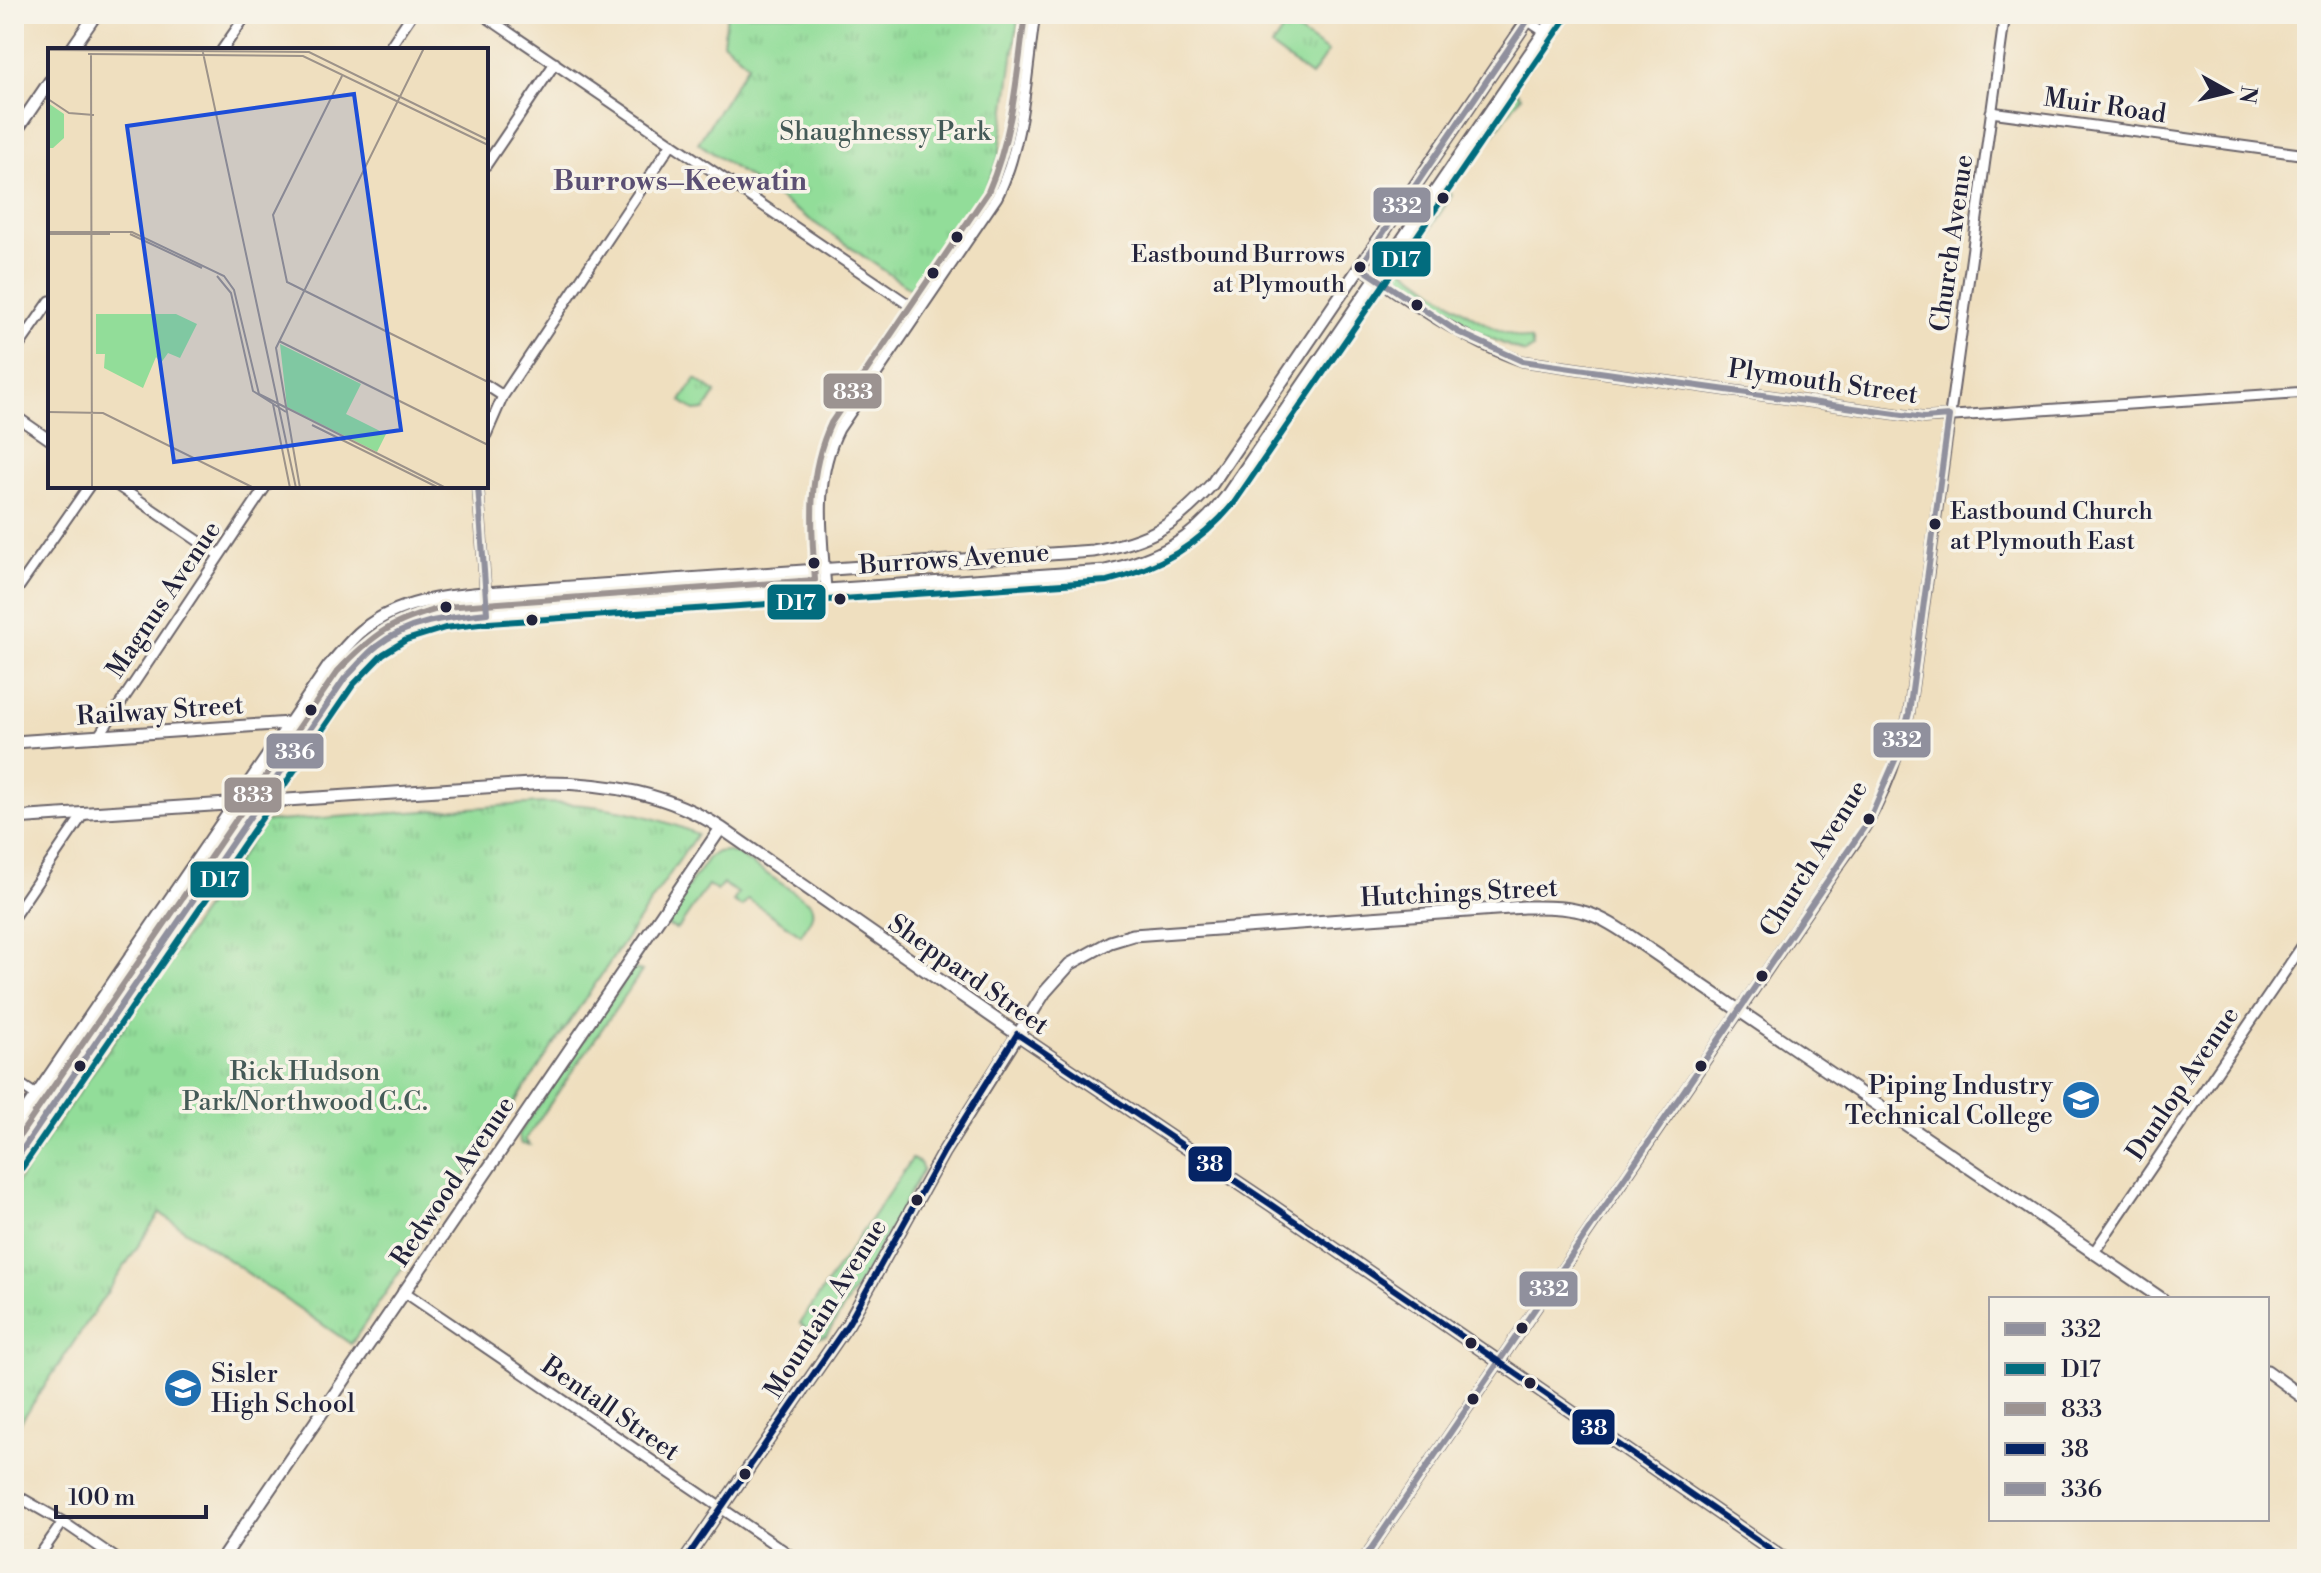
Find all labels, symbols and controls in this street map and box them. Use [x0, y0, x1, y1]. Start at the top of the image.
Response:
inset map [48, 48, 488, 488]
north arrow [2189, 52, 2269, 132]
street label: Muir Road [2042, 82, 2168, 130]
text: N [2233, 84, 2262, 106]
park label: Shaughnessy Park [779, 116, 992, 148]
street label: Church Avenue [1924, 152, 1980, 334]
district label: Burrows–Keewatin [553, 164, 807, 199]
line badge: 332 [1372, 186, 1432, 224]
unlabelled marker [1435, 190, 1451, 206]
text: 332 [1382, 193, 1422, 220]
unlabelled marker [949, 229, 965, 245]
place label: Eastbound Burrows at Plymouth [1131, 240, 1345, 300]
line badge: D17 [1371, 240, 1432, 278]
text: D17 [1381, 247, 1421, 274]
marker: Eastbound Burrows at Plymouth [1352, 259, 1368, 275]
unlabelled marker [925, 265, 941, 281]
unlabelled marker [1409, 297, 1425, 313]
street label: Plymouth Street [1726, 353, 1920, 411]
line badge: 833 [822, 372, 883, 410]
text: 833 [833, 379, 873, 406]
place label: Eastbound Church at Plymouth East [1950, 497, 2153, 557]
street label: Magnus Avenue [100, 515, 228, 684]
marker: Eastbound Church at Plymouth East [1927, 516, 1943, 532]
street label: Burrows Avenue [857, 536, 1050, 582]
unlabelled marker [806, 555, 822, 571]
line badge: D17 [766, 583, 827, 621]
text: D17 [776, 590, 816, 617]
unlabelled marker [832, 591, 848, 607]
unlabelled marker [438, 599, 454, 615]
unlabelled marker [524, 612, 540, 628]
street label: Railway Street [75, 689, 245, 733]
unlabelled marker [303, 702, 319, 718]
line badge: 332 [1872, 721, 1932, 759]
text: 332 [1882, 727, 1922, 754]
line badge: 336 [265, 732, 325, 770]
text: 336 [275, 739, 315, 766]
street label: Church Avenue [1753, 774, 1875, 943]
line badge: 833 [223, 776, 283, 814]
text: 833 [233, 782, 273, 809]
unlabelled marker [1861, 811, 1877, 827]
line badge: D17 [189, 860, 250, 899]
text: D17 [200, 867, 240, 894]
street label: Hutchings Street [1359, 872, 1559, 914]
street label: Sheppard Street [882, 908, 1055, 1042]
unlabelled marker [1754, 968, 1770, 984]
street label: Dunlop Avenue [2120, 1000, 2246, 1167]
park label: Rick Hudson Park/Northwood C.C. [182, 1056, 428, 1118]
unlabelled marker [72, 1058, 88, 1074]
unlabelled marker [1693, 1058, 1709, 1074]
place label: Piping Industry Technical College [1845, 1070, 2053, 1132]
school or university icon: Piping Industry Technical College [2060, 1079, 2102, 1121]
street label: Redwood Avenue [384, 1090, 522, 1273]
line badge: 38 [1187, 1145, 1233, 1183]
text: 38 [1196, 1151, 1224, 1178]
unlabelled marker [909, 1192, 925, 1208]
street label: Mountain Avenue [758, 1213, 894, 1404]
line badge: 332 [1518, 1270, 1579, 1308]
text: 332 [1529, 1276, 1569, 1303]
legend [1989, 1297, 2269, 1521]
text: 332 [2061, 1315, 2101, 1345]
unlabelled marker [1514, 1320, 1530, 1336]
unlabelled marker [1463, 1335, 1479, 1351]
street label: Bentall Street [534, 1349, 686, 1468]
text: D17 [2061, 1355, 2101, 1385]
place label: Sisler High School [211, 1358, 355, 1420]
school or university icon: Sisler High School [162, 1367, 204, 1409]
unlabelled marker [1522, 1375, 1538, 1391]
unlabelled marker [1465, 1391, 1481, 1407]
text: 833 [2061, 1395, 2102, 1425]
line badge: 38 [1571, 1408, 1616, 1446]
text: 38 [1580, 1415, 1608, 1442]
text: 38 [2061, 1435, 2089, 1465]
unlabelled marker [737, 1466, 753, 1482]
scale bar [56, 1469, 206, 1519]
text: 336 [2061, 1475, 2102, 1505]
text: 100 m [68, 1483, 135, 1513]

